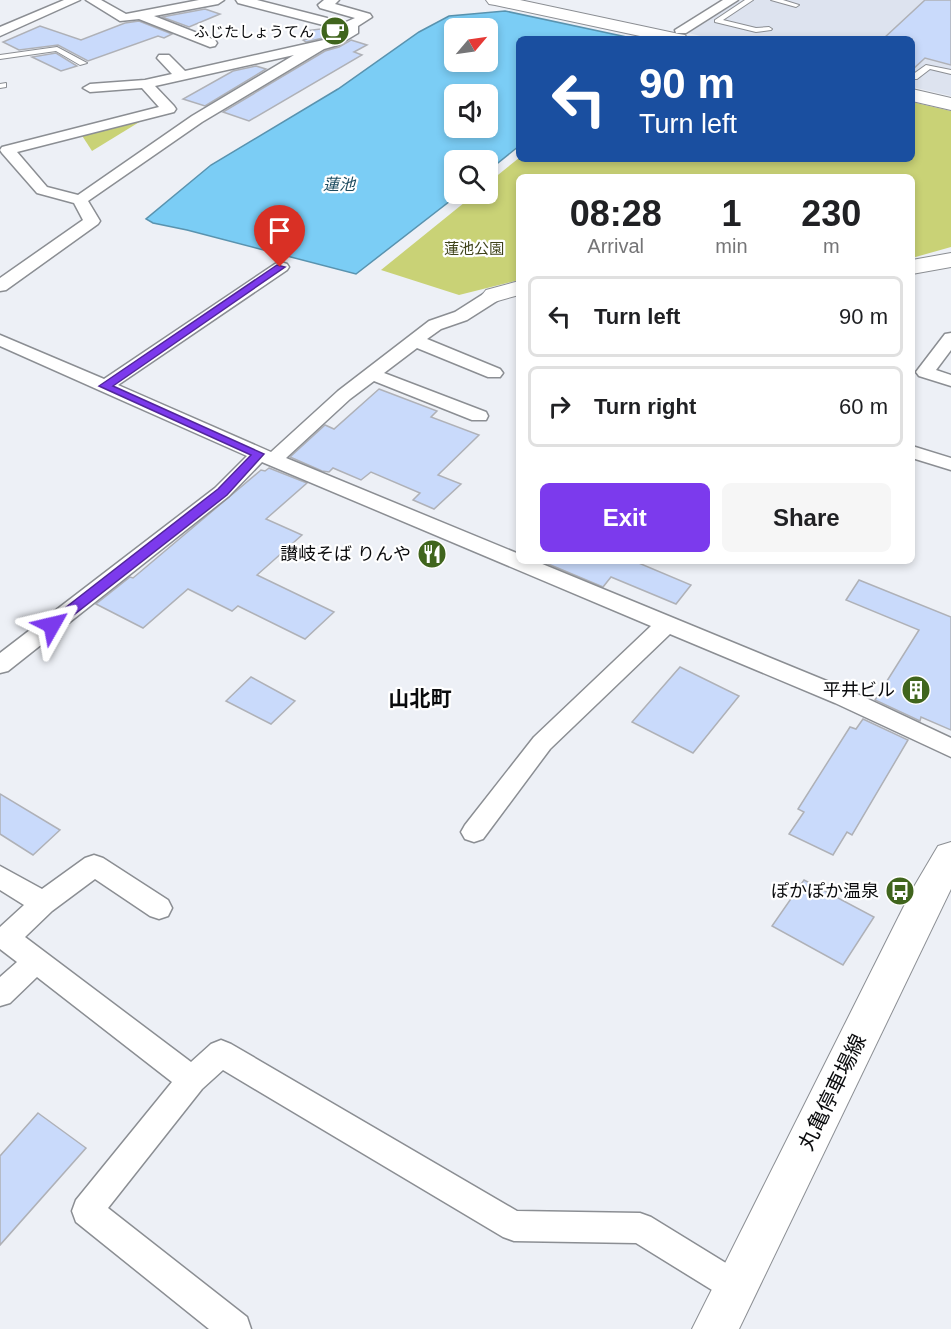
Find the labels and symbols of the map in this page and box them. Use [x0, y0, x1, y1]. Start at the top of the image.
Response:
cafe icon: ふじたしょうてん [319, 15, 351, 47]
north arrow [444, 18, 498, 72]
place label: ふじたしょうてん [194, 23, 314, 40]
water label: 蓮池 [323, 176, 357, 193]
pin [254, 205, 305, 267]
park label: 蓮池公園 [444, 240, 504, 257]
restaurant icon: 讃岐そば りんや [416, 538, 448, 570]
place label: 讃岐そば りんや [280, 544, 411, 564]
position arrow [20, 593, 84, 657]
building icon: 平井ビル [900, 674, 932, 706]
place label: 平井ビル [823, 680, 895, 700]
district label: 山北町 [389, 687, 452, 710]
bus stop icon: ぽかぽか温泉 [884, 875, 916, 907]
place label: ぽかぽか温泉 [771, 881, 879, 901]
street label: 丸亀停車場線 [794, 1030, 870, 1154]

